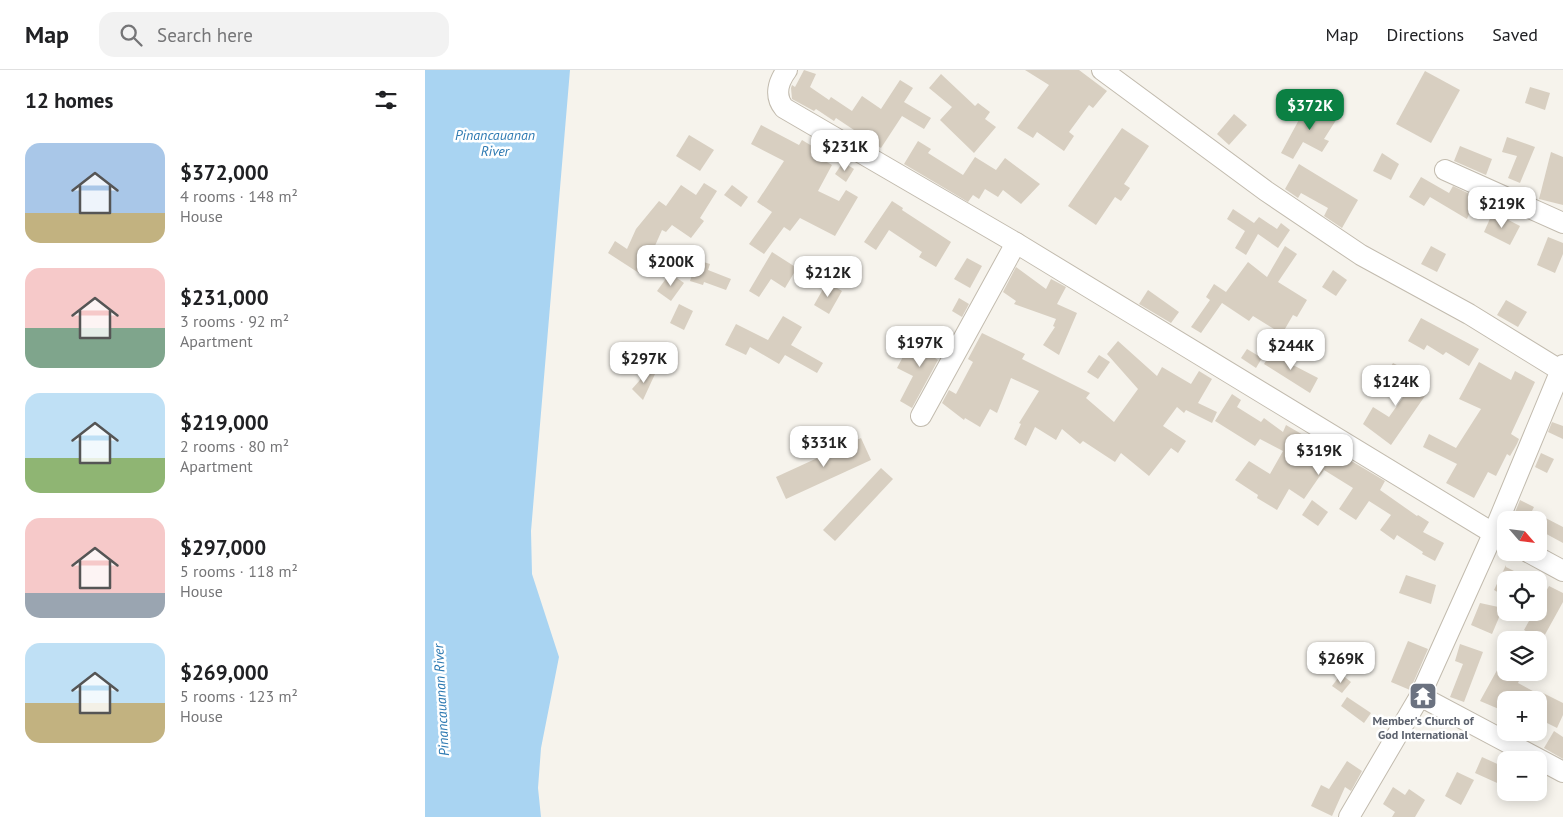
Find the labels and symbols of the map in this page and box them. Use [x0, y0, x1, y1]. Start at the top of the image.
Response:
pin: $372K [1275, 88, 1345, 131]
water label: Pinancauanan River [455, 126, 535, 160]
pin: $231K [810, 129, 880, 172]
pin: $219K [1467, 186, 1537, 229]
pin: $200K [636, 244, 706, 287]
pin: $212K [793, 256, 863, 298]
pin: $197K [885, 326, 955, 368]
pin: $244K [1256, 328, 1326, 371]
pin: $297K [609, 342, 679, 384]
pin: $124K [1361, 364, 1431, 407]
pin: $331K [789, 426, 859, 468]
pin: $319K [1284, 434, 1354, 476]
north arrow [1497, 511, 1547, 561]
water label: Pinancauanan River [429, 642, 453, 757]
pin: $269K [1306, 642, 1376, 684]
temple icon: Member's Church of God International [1408, 681, 1438, 711]
place label: Member's Church of God International [1372, 713, 1475, 742]

